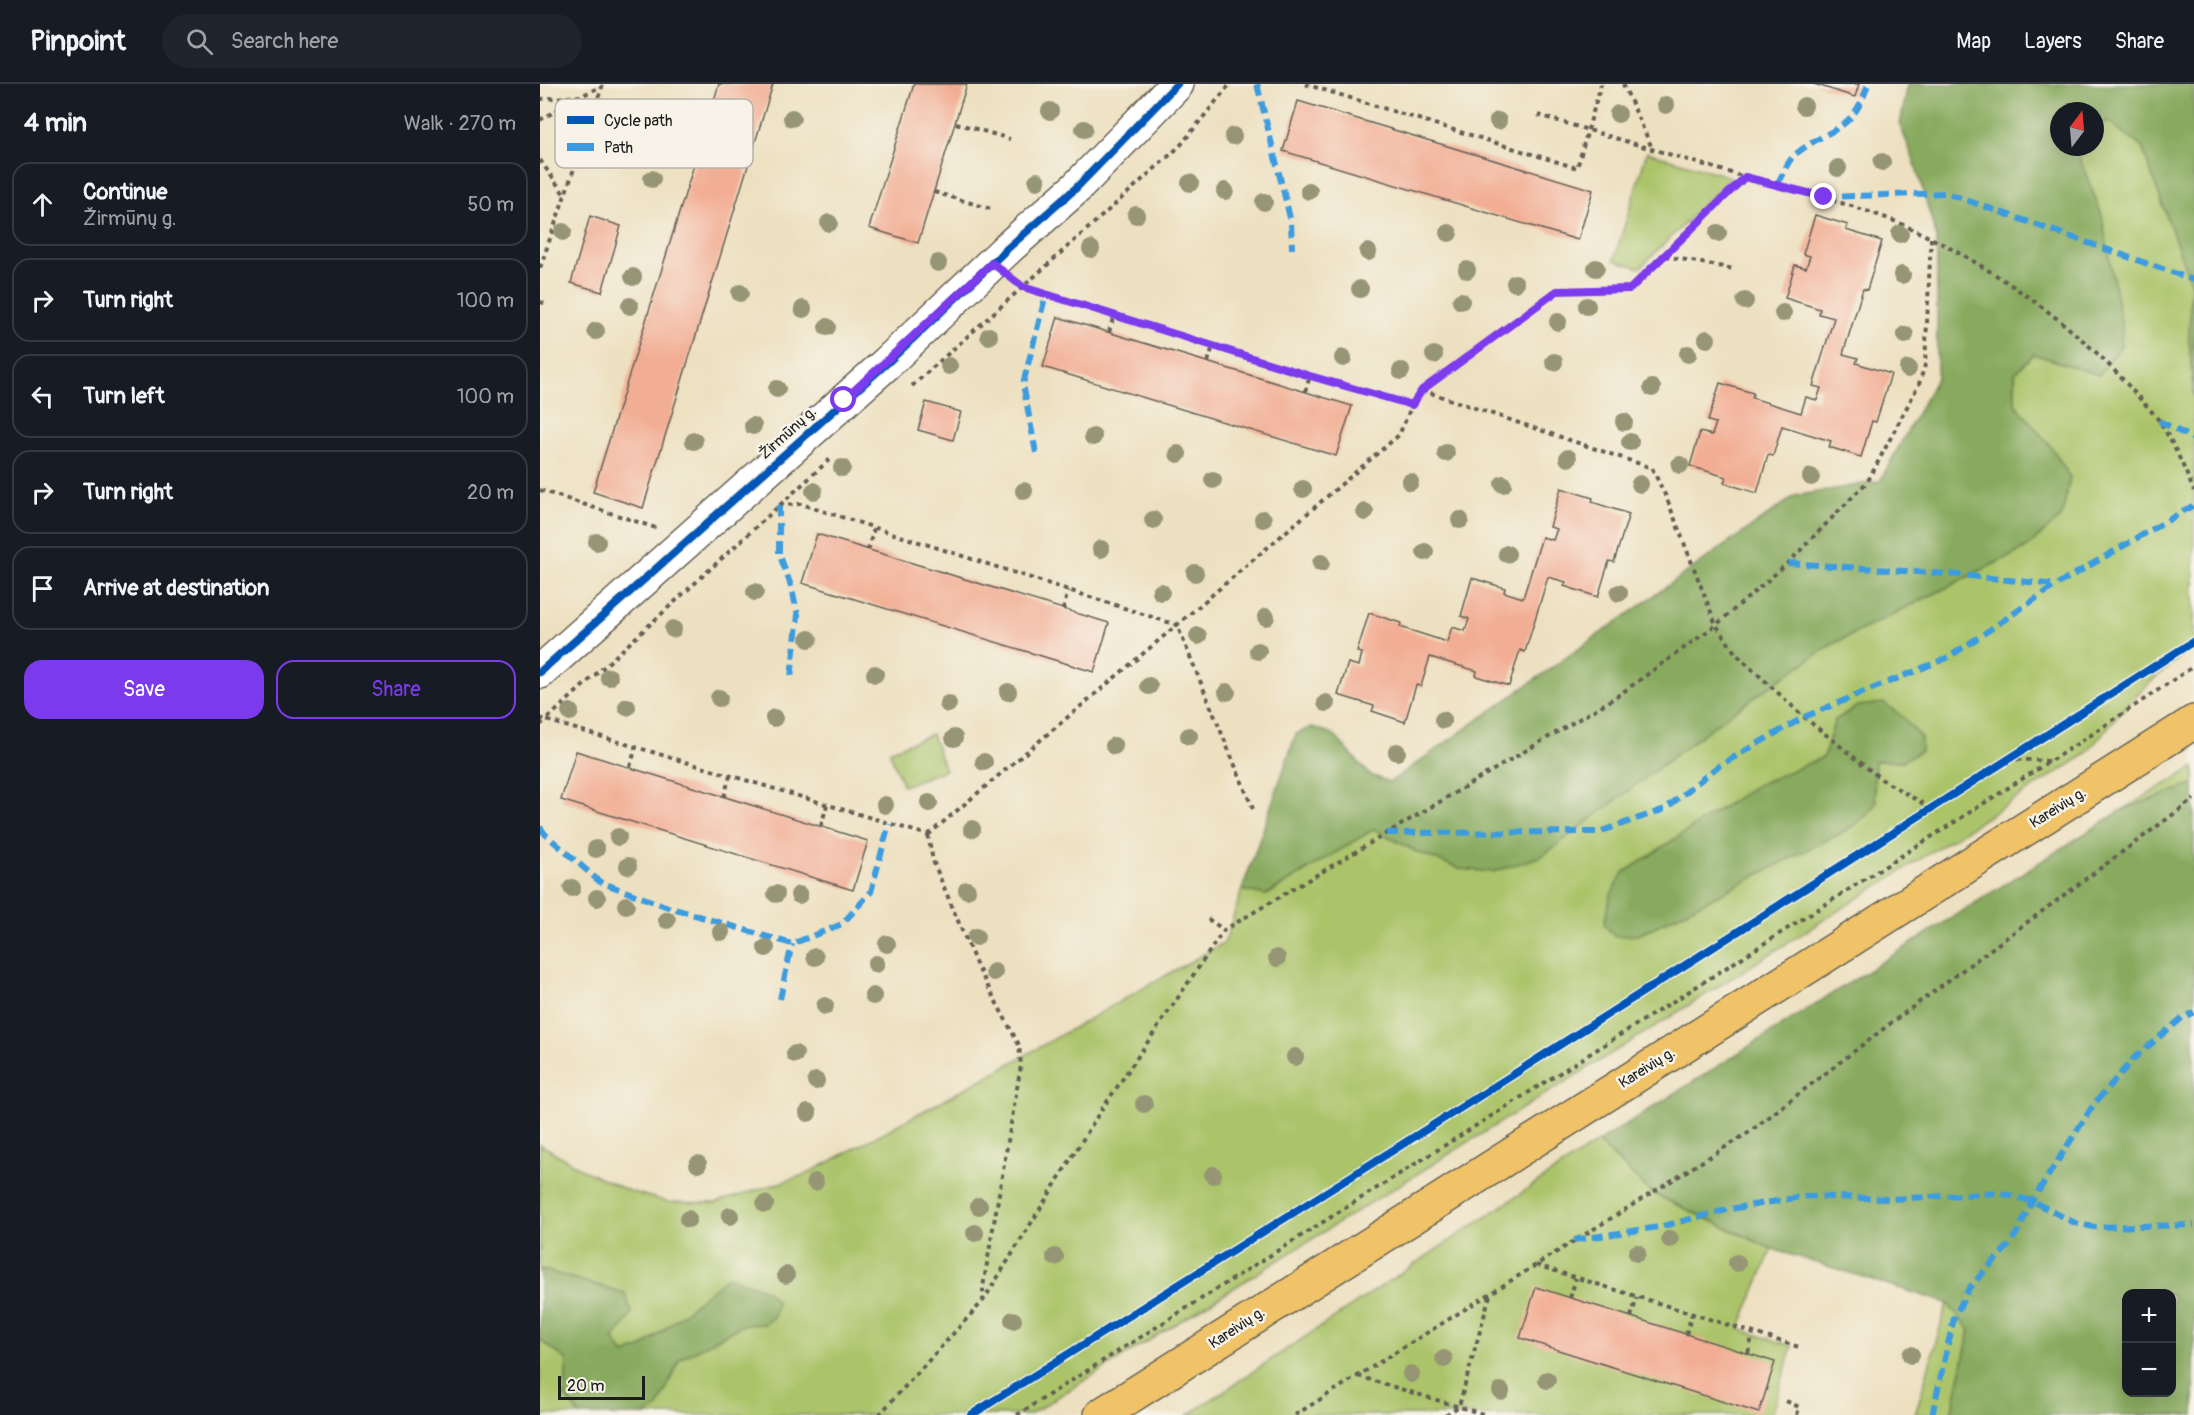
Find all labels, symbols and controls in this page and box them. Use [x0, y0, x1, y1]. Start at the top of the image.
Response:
search box [162, 14, 582, 68]
text: Pinpoint [30, 24, 126, 59]
icon: search [183, 25, 216, 58]
text: Search here [231, 27, 338, 55]
text: Map [1956, 28, 1991, 55]
text: Layers [2024, 28, 2082, 55]
text: Share [2115, 28, 2164, 55]
legend [555, 99, 753, 168]
north arrow [2050, 102, 2104, 156]
text: 4 min [24, 107, 87, 139]
text: Walk · 270 m [404, 111, 516, 136]
text: Cycle path [604, 111, 672, 131]
text: Path [604, 138, 633, 158]
text: Continue [83, 178, 167, 206]
route end [1810, 183, 1836, 209]
icon: ahead [26, 188, 59, 221]
text: 50 m [467, 192, 514, 217]
text: Žirmūnų g. [83, 206, 177, 231]
icon: right [26, 284, 59, 317]
text: Turn right [83, 286, 173, 314]
text: 100 m [457, 288, 514, 313]
icon: left [26, 380, 59, 413]
text: Turn left [83, 382, 165, 410]
text: 100 m [457, 384, 514, 409]
route start [830, 386, 856, 412]
street label: Žirmūnų g. [756, 402, 820, 464]
icon: right [26, 476, 59, 509]
text: Turn right [83, 478, 173, 506]
text: 20 m [467, 480, 514, 505]
icon: arrive [26, 572, 59, 605]
text: Arrive at destination [83, 574, 269, 602]
button: Save [24, 660, 264, 719]
button: Share [276, 660, 516, 719]
street label: Kareivių g. [2026, 783, 2090, 833]
street label: Kareivių g. [1615, 1043, 1679, 1093]
map controls [2122, 1289, 2176, 1397]
button: + [2122, 1289, 2176, 1343]
street label: Kareivių g. [1205, 1303, 1269, 1353]
button: − [2122, 1343, 2176, 1397]
scale bar [558, 1373, 645, 1400]
text: 20 m [567, 1376, 605, 1396]

